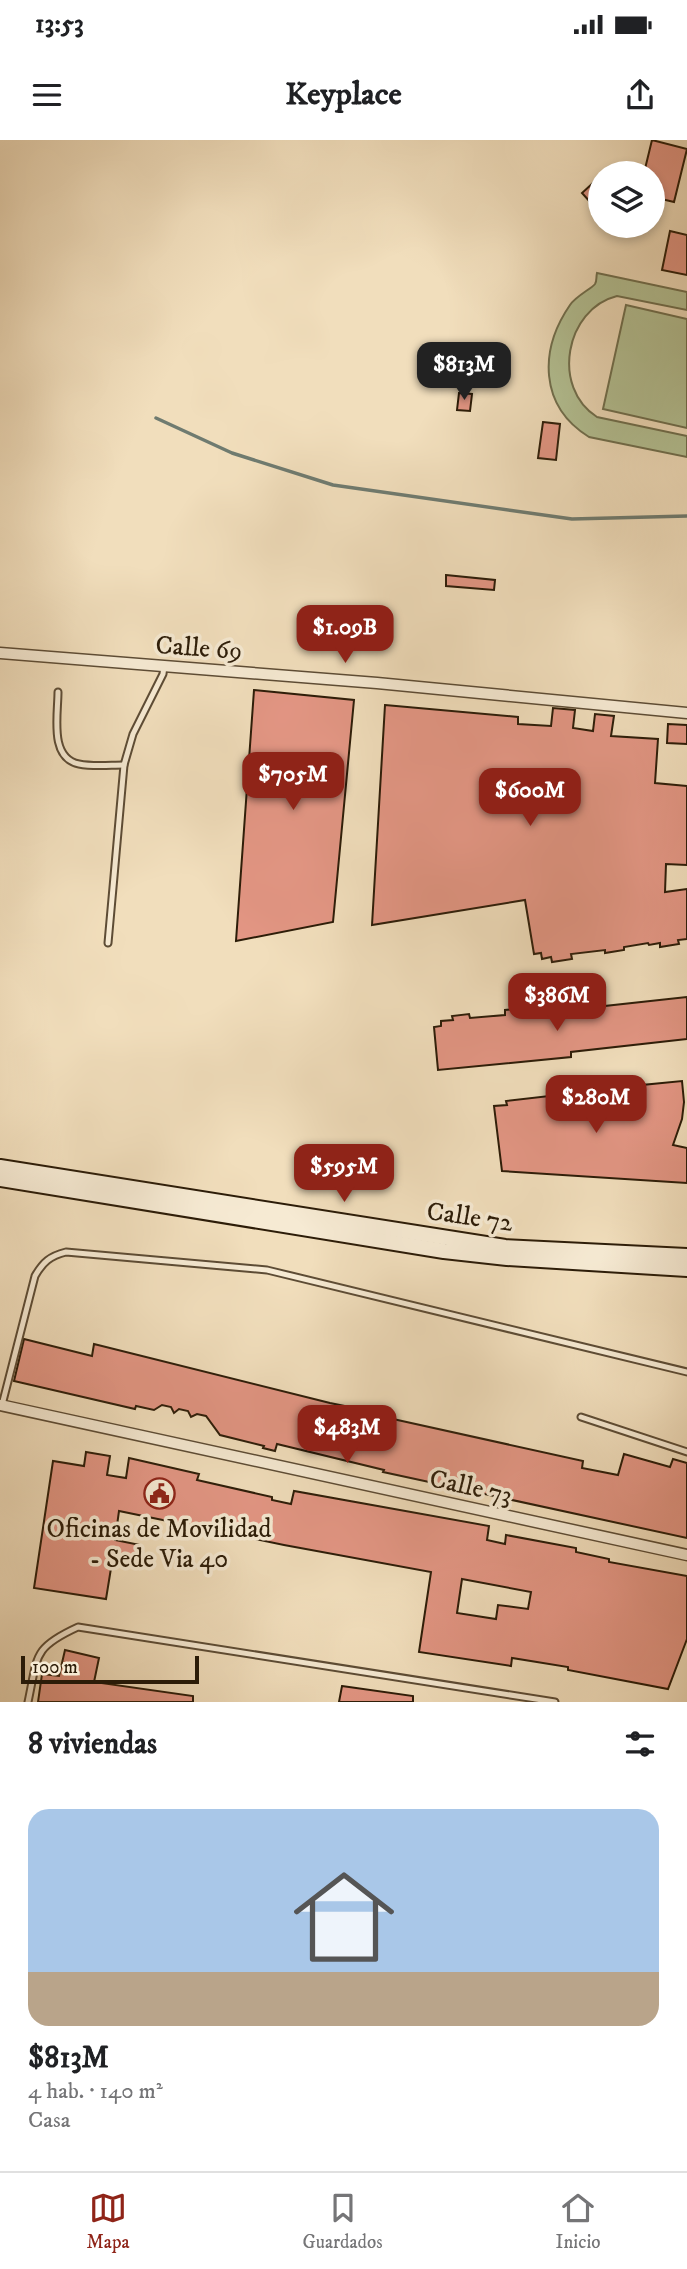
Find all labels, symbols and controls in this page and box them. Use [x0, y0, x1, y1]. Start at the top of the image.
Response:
text: 13:53 [35, 8, 84, 41]
text: Keyplace [285, 75, 402, 115]
icon: menu [28, 76, 66, 114]
icon: share [621, 76, 659, 114]
map controls [588, 161, 665, 238]
button: layers [588, 161, 665, 238]
pin: $813M [415, 342, 513, 402]
text: $813M [433, 350, 495, 379]
pin: $1.09B [288, 606, 402, 665]
text: $1.09B [313, 613, 377, 642]
street label: Calle 69 [154, 629, 243, 668]
pin: $705M [244, 752, 342, 812]
text: $705M [258, 760, 328, 789]
pin: $600M [481, 768, 579, 828]
text: $600M [495, 776, 565, 805]
pin: $386M [508, 974, 606, 1033]
text: $386M [524, 981, 590, 1010]
pin: $280M [547, 1076, 645, 1135]
text: $280M [562, 1083, 630, 1112]
pin: $595M [295, 1144, 393, 1204]
text: $595M [310, 1152, 378, 1181]
street label: Calle 72 [425, 1195, 515, 1240]
pin: $483M [298, 1406, 396, 1465]
text: $483M [314, 1413, 380, 1442]
street label: Calle 73 [426, 1463, 515, 1512]
public building icon: Oficinas de Movilidad - Sede Via 40 [142, 1476, 176, 1510]
place label: Oficinas de Movilidad - Sede Via 40 [47, 1513, 271, 1576]
scale bar [21, 1653, 200, 1685]
text: 100 m [32, 1656, 78, 1679]
icon: filters [621, 1725, 659, 1763]
text: 8 viviendas [28, 1726, 157, 1763]
icon: home [281, 1854, 407, 1980]
text: $813M [28, 2040, 109, 2077]
text: 4 hab. · 140 m² [28, 2077, 163, 2106]
text: Casa [28, 2106, 71, 2135]
tab: Mapa [86, 2189, 130, 2254]
tab: Guardados [302, 2189, 383, 2254]
tab: Inicio [556, 2189, 601, 2254]

